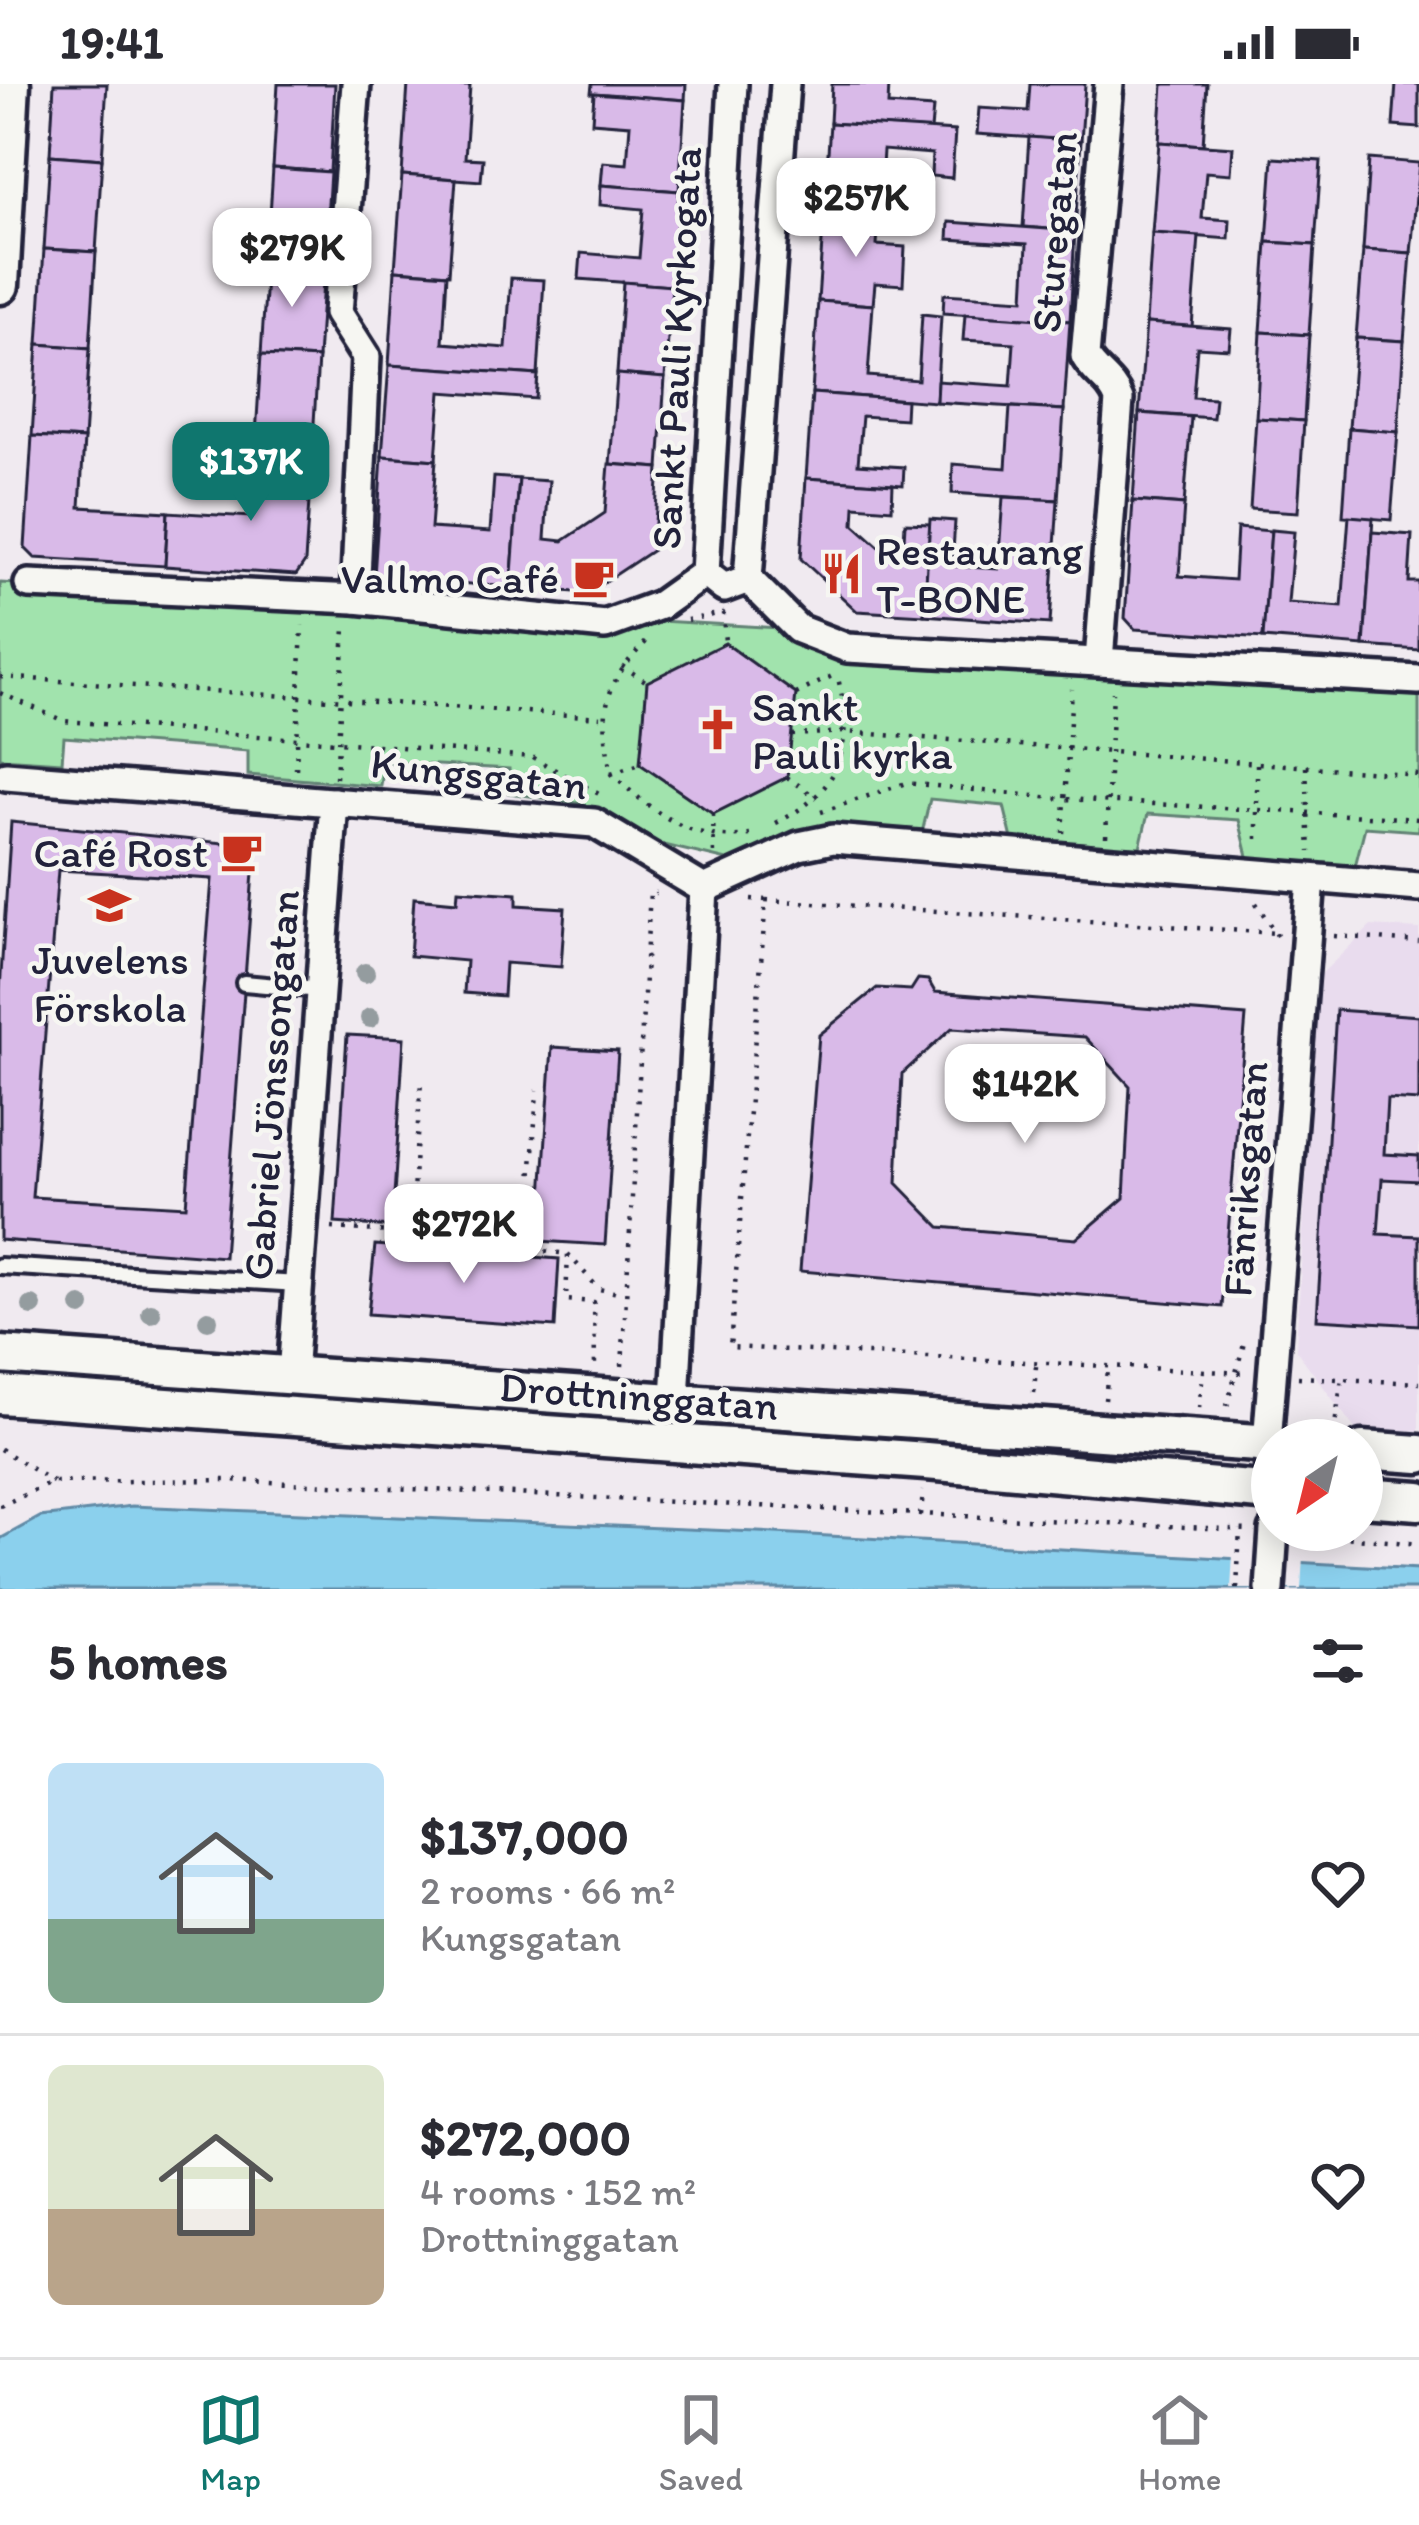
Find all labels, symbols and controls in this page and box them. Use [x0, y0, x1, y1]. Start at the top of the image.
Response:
text: 19:41 [60, 15, 163, 69]
street label: Sturegatan [1020, 129, 1088, 335]
street label: Sankt Pauli Kyrkogata [640, 145, 712, 551]
pin: $257K [772, 158, 940, 260]
text: $257K [803, 173, 909, 220]
pin: $279K [208, 208, 376, 310]
text: $279K [240, 223, 344, 270]
pin: $137K [167, 422, 335, 524]
text: $137K [199, 437, 303, 484]
place label: Restaurang T-BONE [876, 525, 1084, 624]
restaurant icon: Restaurang T-BONE [819, 551, 865, 597]
place label: Vallmo Café [340, 553, 559, 604]
cafe icon: Vallmo Café [570, 555, 616, 601]
place label: Sankt Pauli kyrka [752, 681, 953, 780]
church icon: Sankt Pauli kyrka [695, 707, 741, 753]
street label: Kungsgatan [368, 737, 590, 811]
place label: Café Rost [33, 827, 208, 878]
cafe icon: Café Rost [219, 829, 265, 875]
school or university icon: Juvelens Förskola [87, 882, 133, 928]
street label: Gabriel Jönssongatan [232, 888, 310, 1282]
place label: Juvelens Förskola [31, 934, 189, 1033]
pin: $142K [941, 1044, 1109, 1146]
text: $142K [972, 1059, 1078, 1106]
street label: Fänriksgatan [1211, 1059, 1279, 1299]
pin: $272K [380, 1184, 548, 1286]
text: $272K [411, 1199, 517, 1246]
street label: Drottninggatan [498, 1361, 780, 1431]
north arrow [1251, 1419, 1383, 1551]
map controls [1251, 1419, 1383, 1551]
icon: filters [1305, 1628, 1371, 1694]
text: 5 homes [48, 1631, 228, 1692]
text: $137,000 [420, 1806, 629, 1867]
icon: home [144, 1811, 288, 1955]
icon: heart [1305, 1850, 1371, 1916]
text: 2 rooms · 66 m² [420, 1867, 675, 1914]
text: Kungsgatan [420, 1914, 621, 1961]
text: $272,000 [420, 2107, 631, 2168]
icon: home [144, 2113, 288, 2257]
icon: heart [1305, 2152, 1371, 2218]
text: 4 rooms · 152 m² [420, 2168, 696, 2215]
text: Drottninggatan [420, 2215, 679, 2262]
tab: Map [198, 2387, 264, 2498]
tab: Saved [659, 2387, 743, 2498]
tab: Home [1138, 2387, 1221, 2498]

